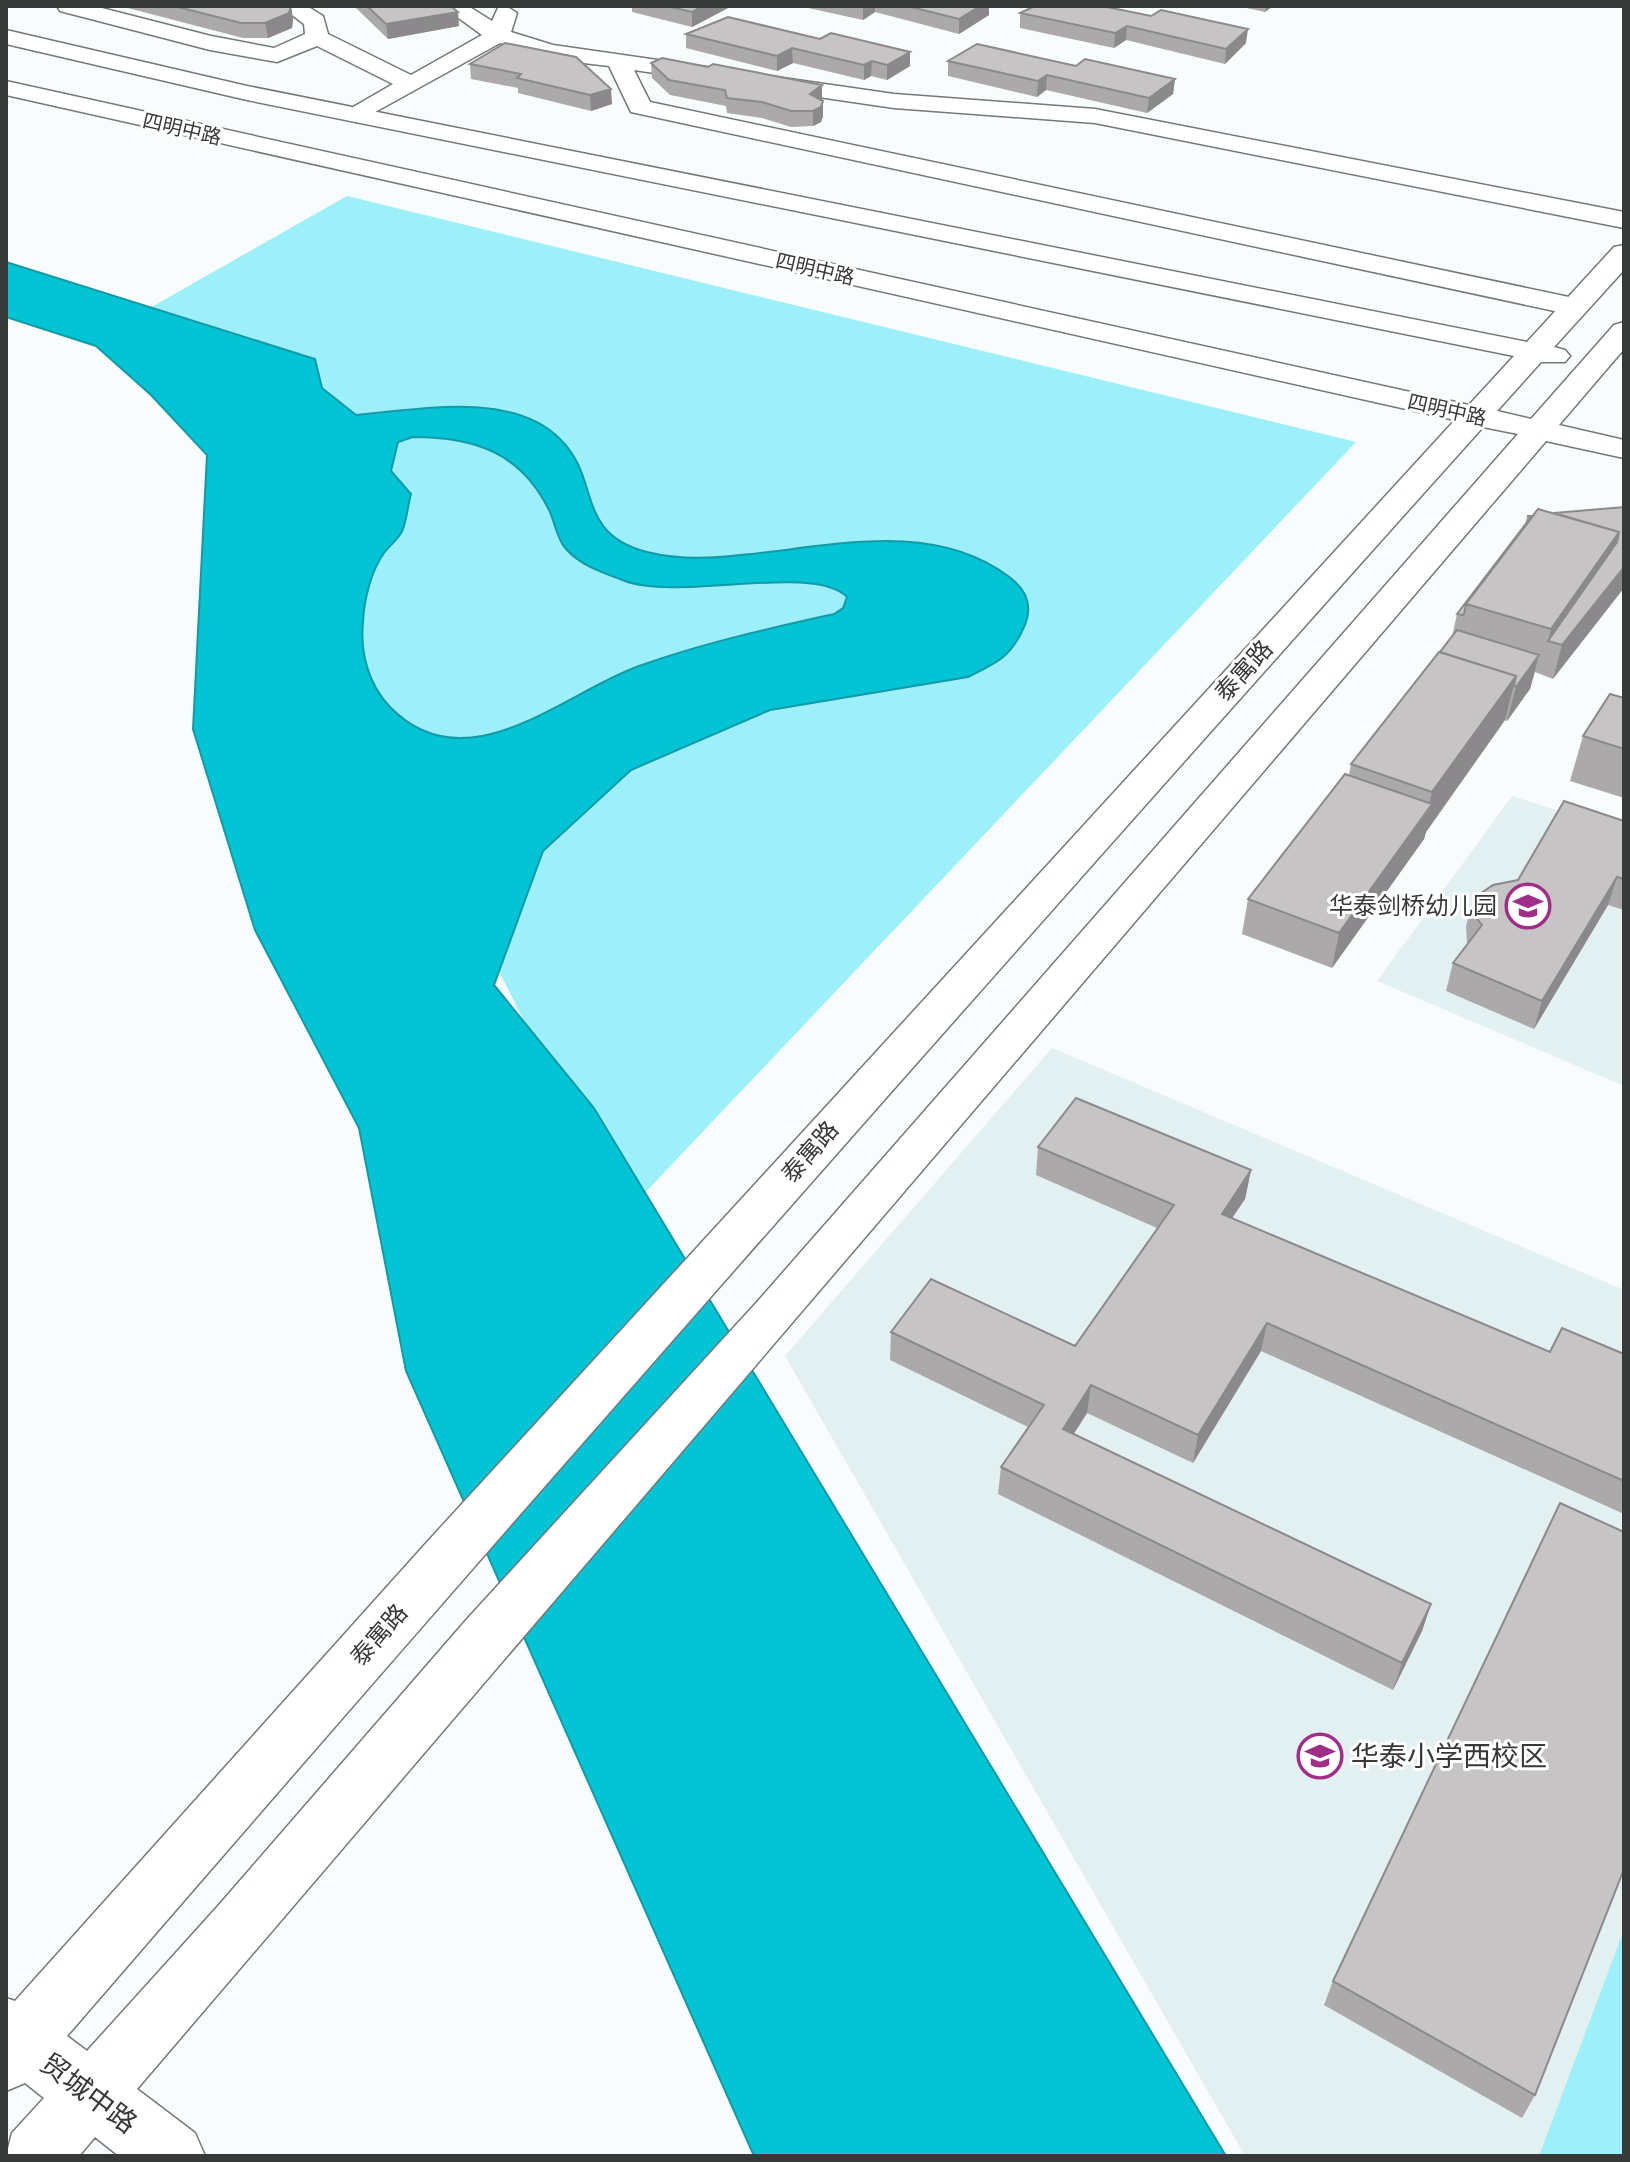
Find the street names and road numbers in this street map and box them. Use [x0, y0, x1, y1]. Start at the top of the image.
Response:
street label: 四明中路 [140, 107, 224, 150]
street label: 四明中路 [773, 247, 857, 290]
street label: 四明中路 [1405, 388, 1489, 431]
street label: 泰寓路 [1208, 634, 1278, 707]
street label: 泰寓路 [774, 1114, 844, 1188]
street label: 泰寓路 [343, 1597, 413, 1671]
street label: 贸城中路 [34, 2045, 145, 2140]

